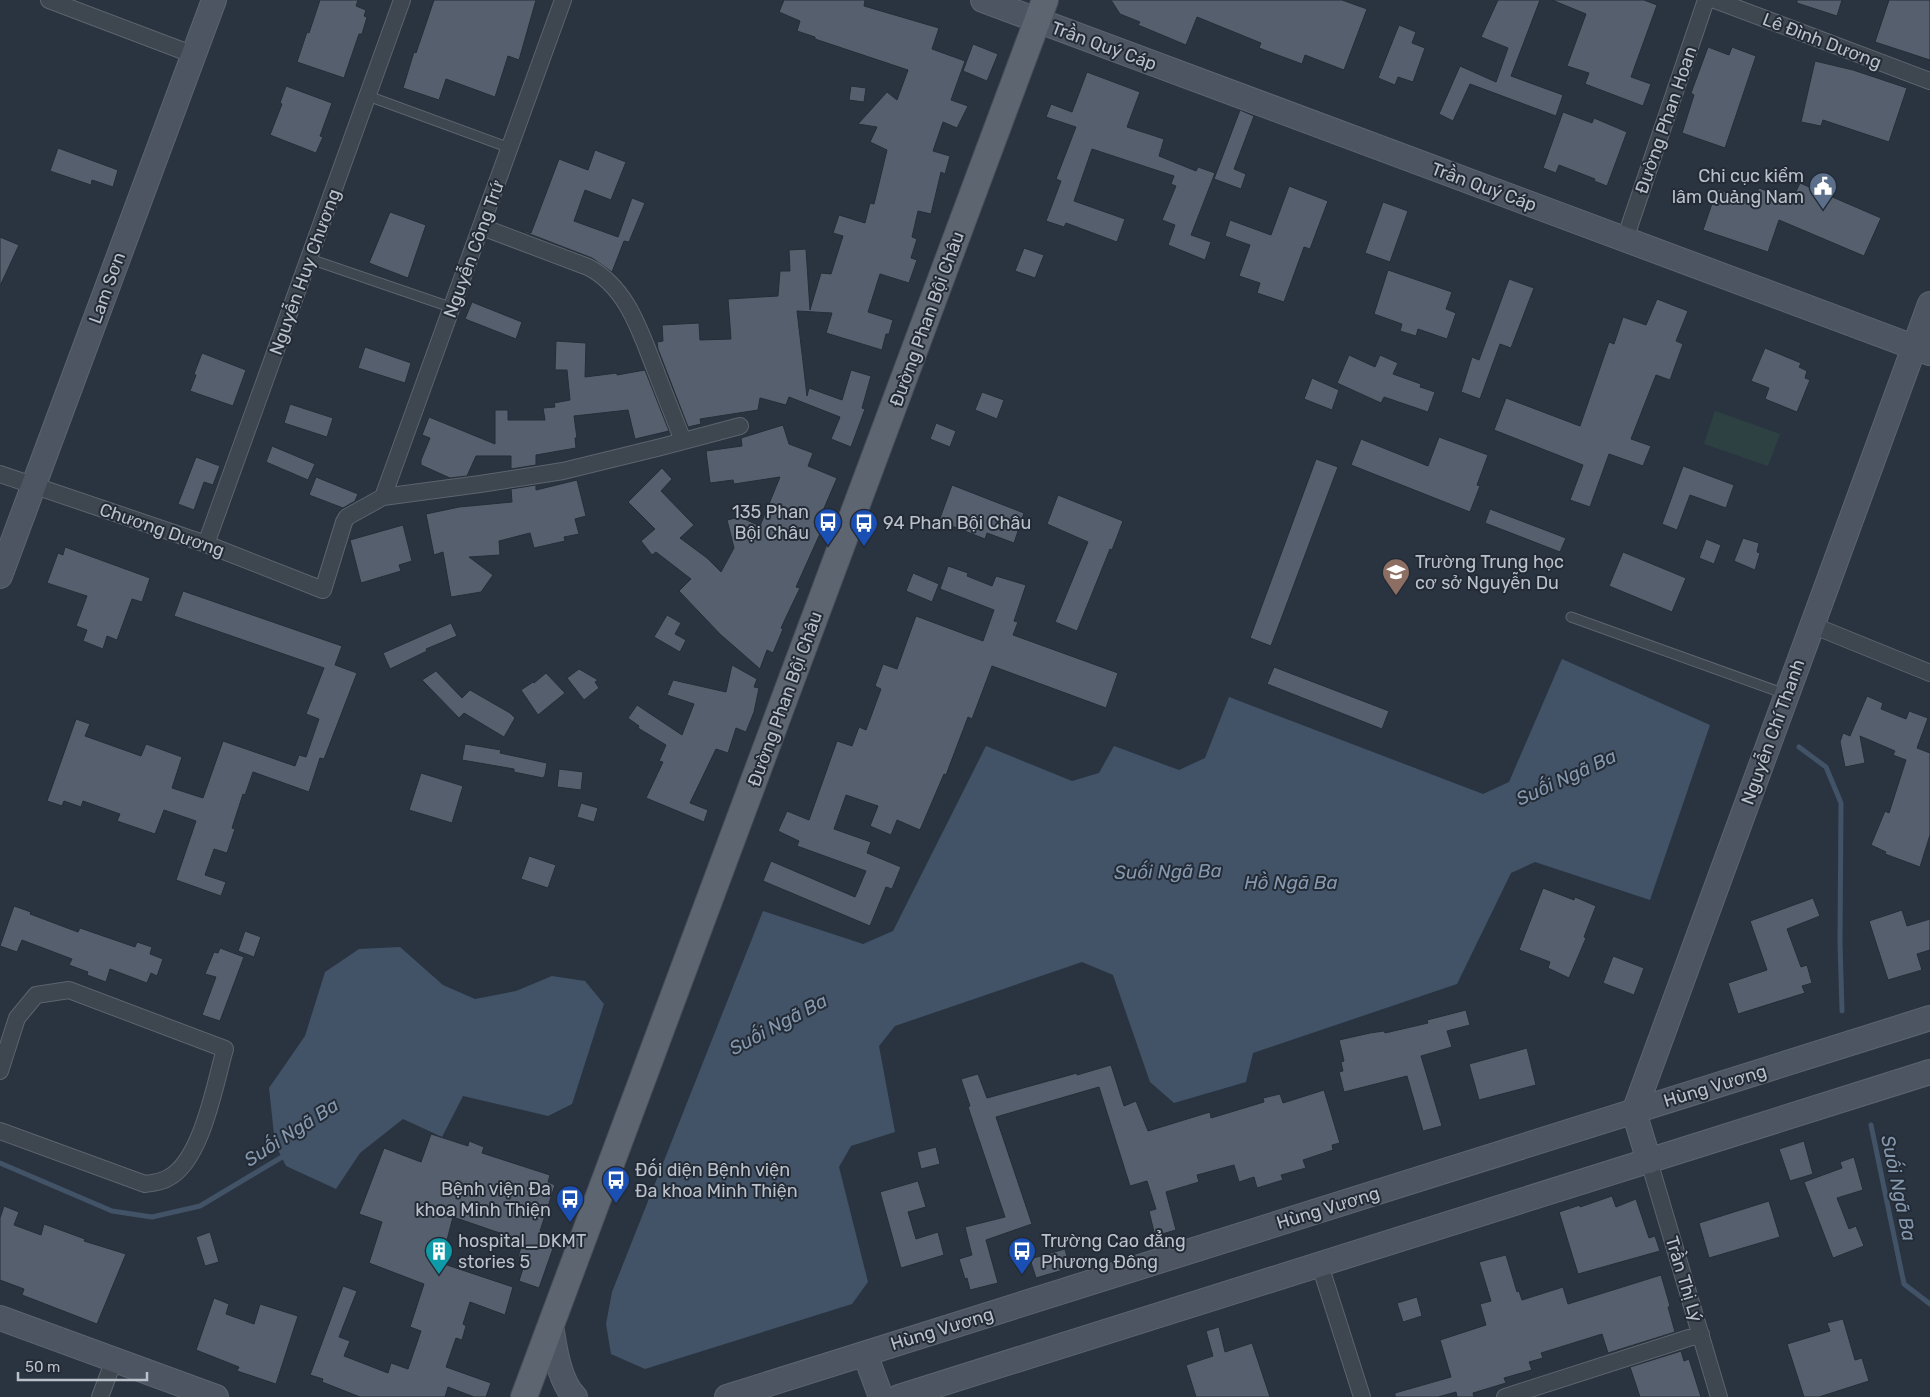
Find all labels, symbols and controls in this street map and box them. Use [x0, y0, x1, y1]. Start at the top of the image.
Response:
street label: Lê Đình Dương [1759, 8, 1885, 74]
street label: Trần Quý Cáp [1048, 16, 1160, 75]
street label: Đường Phan Hoan [1630, 43, 1702, 197]
street label: Trần Quý Cáp [1428, 157, 1540, 216]
place label: Chi cục kiểm lâm Quảng Nam [1672, 165, 1804, 208]
public building icon: Chi cục kiểm lâm Quảng Nam [1808, 171, 1838, 210]
street label: Nguyễn Công Trứ [438, 177, 509, 321]
street label: Nguyễn Huy Chương [264, 186, 345, 358]
street label: Đường Phan Bội Châu [885, 228, 969, 410]
street label: Lam Sơn [84, 249, 130, 327]
street label: Chương Dương [97, 498, 227, 562]
place label: 135 Phan Bội Châu [732, 501, 809, 544]
bus stop icon: 135 Phan Bội Châu [813, 507, 843, 546]
bus stop icon: 94 Phan Bội Châu [849, 508, 879, 547]
place label: 94 Phan Bội Châu [883, 512, 1031, 534]
place label: Trường Trung học cơ sở Nguyễn Du [1415, 551, 1564, 594]
school or university icon: Trường Trung học cơ sở Nguyễn Du [1381, 557, 1411, 596]
street label: Đường Phan Bội Châu [743, 608, 827, 790]
street label: Nguyễn Chí Thanh [1736, 656, 1810, 808]
water label: Suối Ngã Ba [1512, 744, 1620, 811]
water label: Suối Ngã Ba [1114, 859, 1222, 884]
water label: Hồ Ngã Ba [1244, 871, 1338, 894]
water label: Suối Ngã Ba [725, 989, 831, 1060]
street label: Hùng Vương [1661, 1060, 1769, 1112]
water label: Suối Ngã Ba [240, 1093, 343, 1171]
water label: Suối Ngã Ba [1876, 1133, 1921, 1243]
place label: Đối diện Bệnh viện Đa khoa Minh Thiện [635, 1158, 798, 1202]
bus stop icon: Đối diện Bệnh viện Đa khoa Minh Thiện [601, 1165, 631, 1204]
place label: Bệnh viện Đa khoa Minh Thiện [415, 1178, 551, 1221]
street label: Hùng Vương [1274, 1182, 1382, 1234]
bus stop icon: Bệnh viện Đa khoa Minh Thiện [555, 1184, 585, 1223]
place label: hospital_DKMT stories 5 [458, 1230, 586, 1273]
place label: Trường Cao đẳng Phương Đông [1041, 1230, 1186, 1273]
street label: Trần Thị Lý [1661, 1233, 1708, 1324]
building icon: hospital_DKMT stories 5 [424, 1236, 454, 1275]
bus stop icon: Trường Cao đẳng Phương Đông [1007, 1236, 1037, 1275]
street label: Hùng Vương [888, 1303, 996, 1355]
scale bar [18, 1350, 146, 1382]
text: 50 m [25, 1358, 60, 1376]

